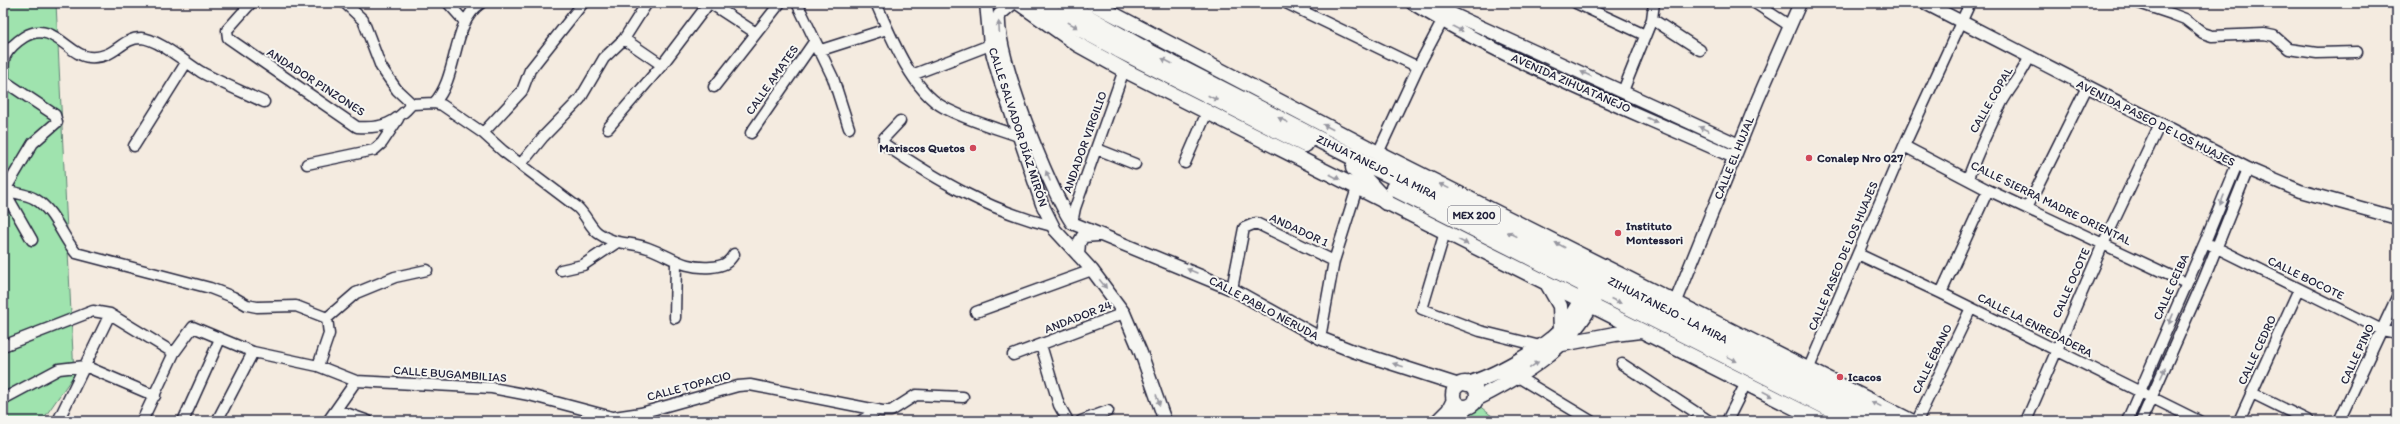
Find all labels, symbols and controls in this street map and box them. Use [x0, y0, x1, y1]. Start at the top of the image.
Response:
one-way arrow [996, 21, 1003, 33]
one-way arrow [1067, 21, 1079, 28]
one-way arrow [1452, 26, 1464, 33]
street label: CALLE AMATES [743, 42, 801, 118]
street label: ANDADOR PINZONES [264, 45, 368, 119]
street label: CALLE SALVADOR DÍAZ MIRÓN [986, 45, 1050, 209]
street label: AVENIDA ZIHUATANEJO [1509, 50, 1633, 116]
one-way arrow [1161, 58, 1173, 64]
street label: CALLE COPAL [1966, 64, 2016, 136]
one-way arrow [1581, 71, 1592, 77]
street label: AVENIDA PASEO DE LOS HUAJES [2074, 77, 2238, 169]
street label: ANDADOR VIRGILIO [1060, 89, 1110, 195]
one-way arrow [1207, 94, 1218, 101]
street label: CALLE EL HUJAL [1711, 114, 1757, 202]
one-way arrow [1277, 117, 1288, 124]
one-way arrow [1646, 117, 1658, 123]
one-way arrow [1322, 124, 1334, 130]
one-way arrow [1699, 126, 1710, 132]
street label: ZIHUATANEJO - LA MIRA [1314, 132, 1440, 203]
place label: Mariscos Quetos [879, 141, 966, 155]
marker: Mariscos Quetos [968, 143, 978, 153]
place label: Conalep Nro 027 [1817, 151, 1903, 166]
marker: Conalep Nro 027 [1804, 153, 1814, 163]
street label: CALLE SIERRA MADRE ORIENTAL [1968, 158, 2134, 248]
one-way arrow [1045, 170, 1051, 182]
one-way arrow [1329, 173, 1340, 180]
street label: CALLE PASEO DE LOS HUAJES [1805, 179, 1881, 333]
one-way arrow [1438, 183, 1450, 189]
one-way arrow [2219, 194, 2225, 206]
road number: MEX 200 [1448, 206, 1500, 224]
street label: ANDADOR 1 [1267, 210, 1331, 250]
place label: Instituto Montessori [1626, 219, 1683, 247]
marker: Instituto Montessori [1613, 228, 1623, 238]
one-way arrow [1506, 231, 1518, 237]
one-way arrow [1457, 238, 1469, 245]
one-way arrow [1554, 242, 1566, 248]
street label: CALLE OCOTE [2049, 245, 2093, 320]
street label: CALLE CEIBA [2150, 251, 2192, 322]
street label: CALLE BOCOTE [2266, 253, 2347, 303]
one-way arrow [1186, 268, 1197, 274]
street label: CALLE PABLO NERUDA [1207, 273, 1322, 343]
street label: ZIHUATANEJO - LA MIRA [1606, 274, 1731, 347]
one-way arrow [1098, 278, 1107, 289]
street label: CALLE LA ENREDADERA [1975, 290, 2095, 360]
street label: ANDADOR 24 [1042, 298, 1114, 336]
one-way arrow [1611, 298, 1622, 304]
street label: CALLE CEDRO [2235, 313, 2279, 387]
one-way arrow [2168, 314, 2174, 325]
street label: CALLE PINO [2337, 321, 2377, 386]
street label: CALLE ÉBANO [1909, 322, 1955, 396]
one-way arrow [1727, 356, 1738, 363]
one-way arrow [1529, 361, 1539, 369]
one-way arrow [1392, 362, 1404, 368]
street label: CALLE BUGAMBILIAS [393, 363, 508, 385]
one-way arrow [2160, 367, 2166, 378]
street label: CALLE TOPACIO [645, 368, 733, 404]
place label: Icacos [1848, 370, 1882, 384]
marker: Icacos [1835, 372, 1845, 382]
one-way arrow [1763, 391, 1774, 398]
one-way arrow [1155, 395, 1161, 407]
one-way arrow [1870, 401, 1882, 407]

